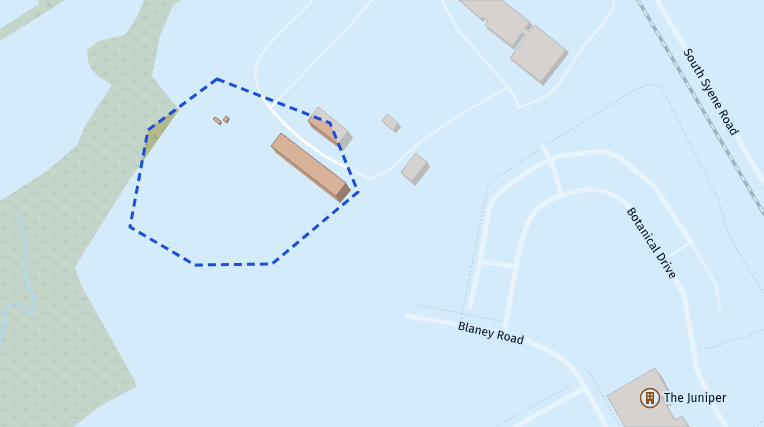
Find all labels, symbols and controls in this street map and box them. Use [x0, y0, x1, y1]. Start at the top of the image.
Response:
street label: South Syene Road [680, 46, 742, 138]
street label: Botanical Drive [624, 205, 680, 281]
street label: Blaney Road [457, 319, 525, 347]
building icon: The Juniper [639, 387, 661, 409]
place label: The Juniper [664, 391, 727, 405]

